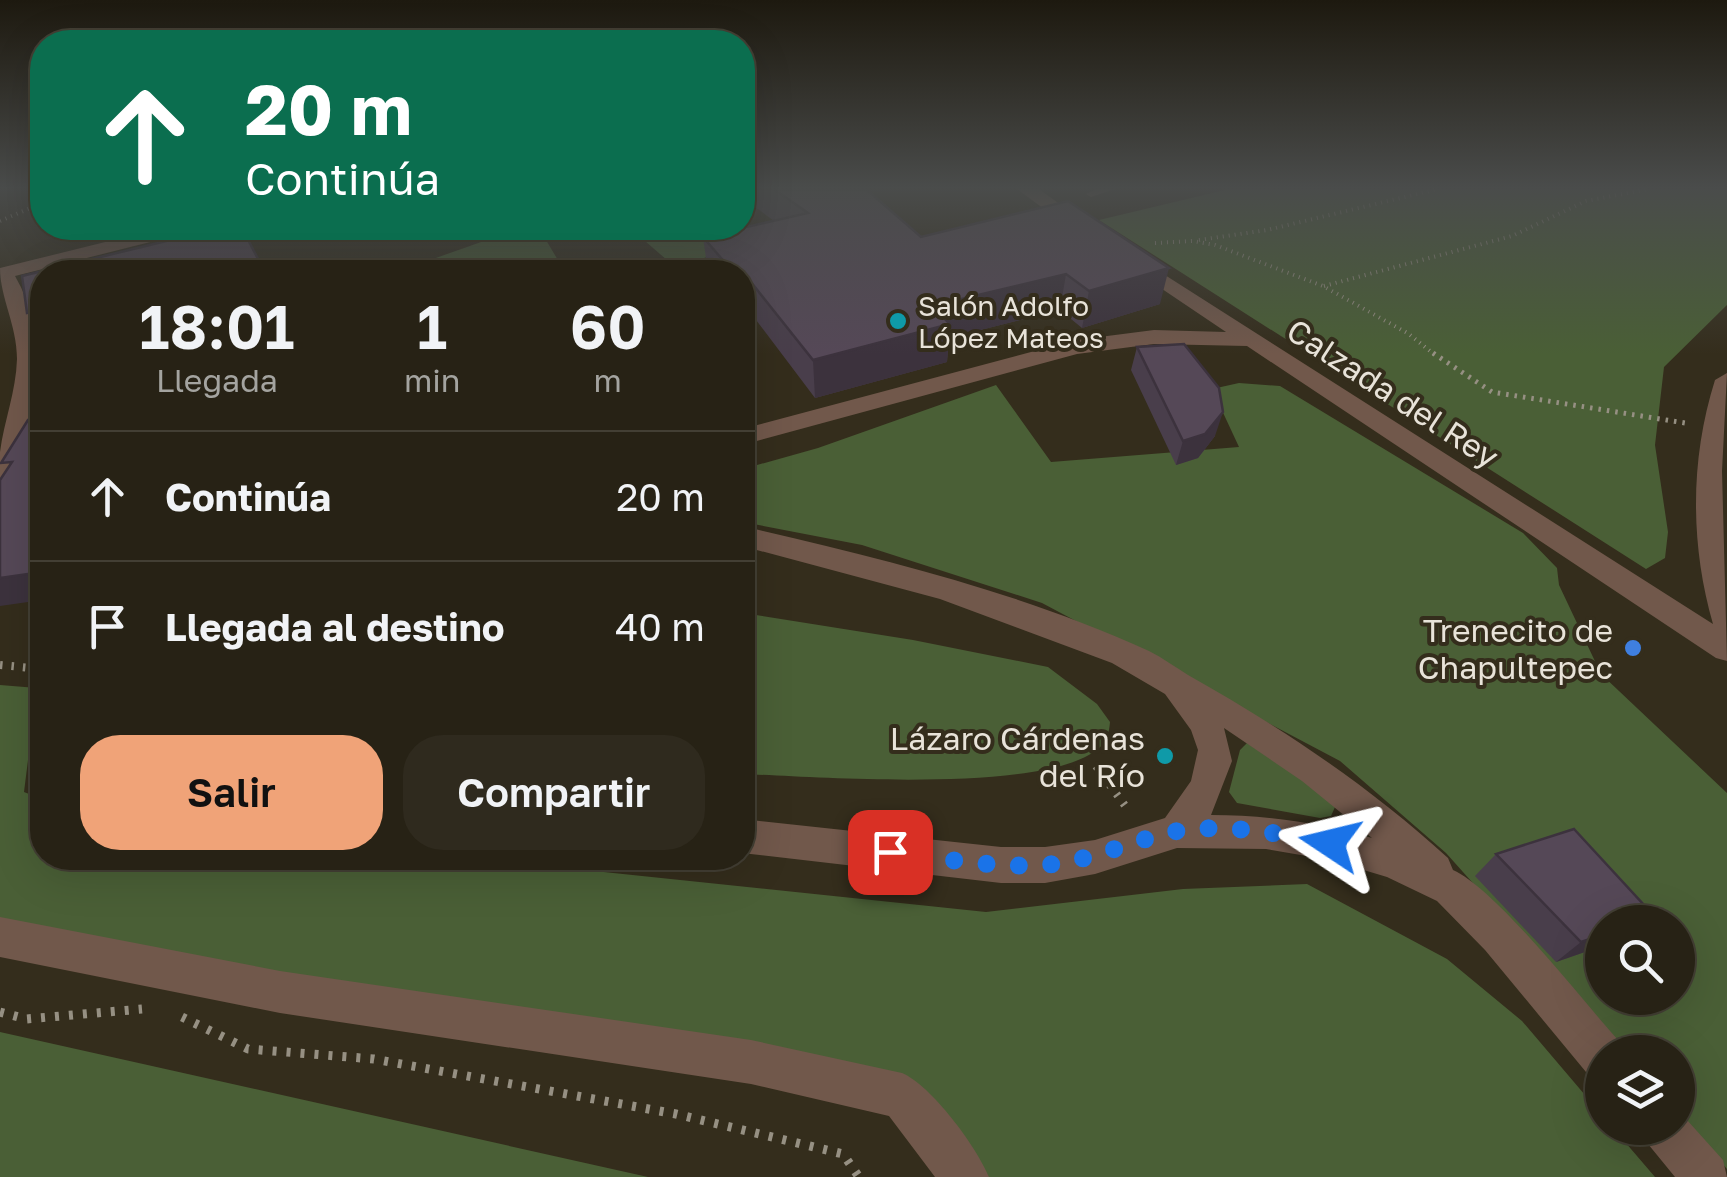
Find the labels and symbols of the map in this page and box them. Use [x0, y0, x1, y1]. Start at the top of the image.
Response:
place label: Salón Adolfo López Mateos [918, 289, 1104, 354]
marker: Salón Adolfo López Mateos [887, 310, 909, 332]
street label: Calzada del Rey [1280, 311, 1506, 476]
place label: Trenecito de Chapultepec [1418, 611, 1613, 686]
marker: Trenecito de Chapultepec [1622, 637, 1644, 659]
place label: Lázaro Cárdenas del Río [890, 719, 1145, 794]
marker: Lázaro Cárdenas del Río [1154, 745, 1176, 767]
position arrow [1278, 791, 1382, 895]
pin [848, 810, 933, 895]

